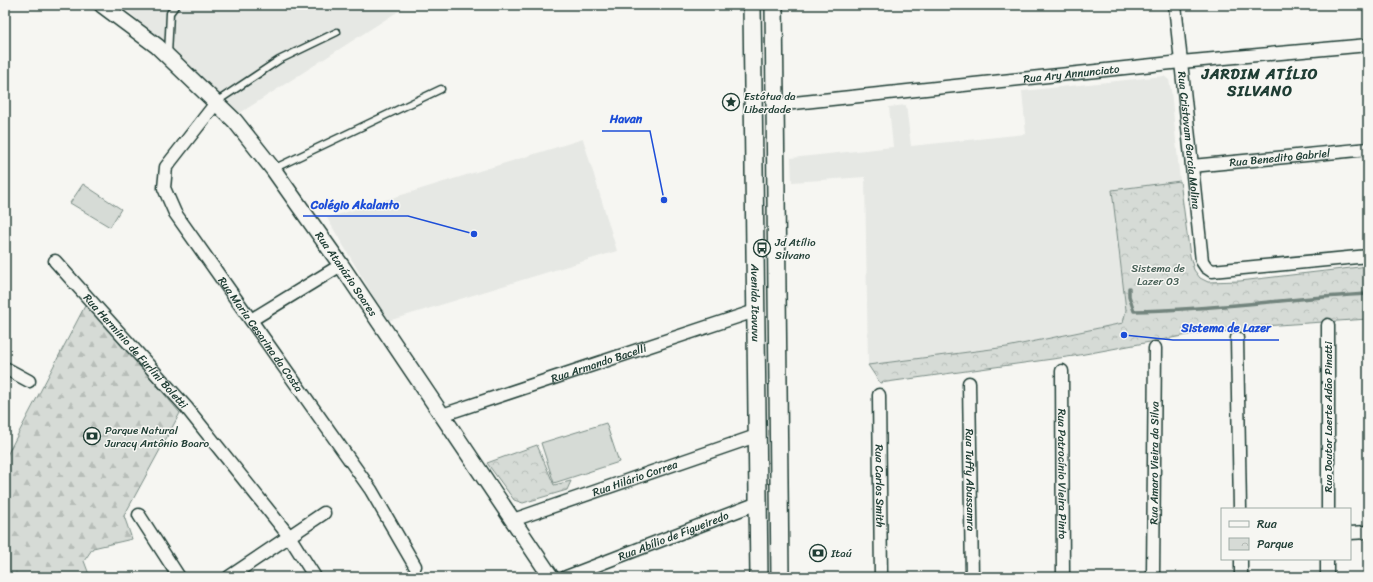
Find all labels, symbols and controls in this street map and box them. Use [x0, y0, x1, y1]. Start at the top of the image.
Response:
street label: Rua Ary Annunciato [1022, 60, 1121, 89]
district label: JARDIM ATÍLIO SILVANO [1201, 61, 1318, 104]
street label: Rua Cristovam Garcia Molina [1172, 70, 1206, 211]
place label: Estátua da Liberdade [744, 87, 796, 119]
place icon: Estátua da Liberdade [721, 92, 741, 112]
callout: Havan [602, 107, 650, 131]
text: Havan [609, 108, 643, 130]
street label: Rua Benedito Gabriel [1228, 144, 1332, 172]
callout: Colégio Akalanto [303, 192, 408, 216]
text: Colégio Akalanto [310, 194, 399, 216]
street label: Rua Atanázio Soares [310, 227, 383, 321]
place label: Jd Atílio Silvano [774, 233, 816, 265]
bus stop icon: Jd Atílio Silvano [752, 238, 772, 258]
park label: Sistema de Lazer 03 [1131, 259, 1185, 291]
street label: Avenida Itavuvu [745, 263, 765, 342]
street label: Rua Maria Cesarina da Costa [213, 273, 308, 397]
street label: Rua Hermínio de Furlini Boletti [78, 289, 193, 414]
callout: Sistema de Lazer [1173, 316, 1279, 340]
text: Sistema de Lazer [1180, 317, 1272, 339]
street label: Rua Armando Bacelli [548, 338, 650, 388]
street label: Rua Doutor Laerte Adão Pinatti [1319, 341, 1338, 492]
street label: Rua Amaro Vieira da Silva [1144, 401, 1165, 525]
street label: Rua Patrocínio Vieira Pinto [1052, 409, 1072, 540]
place label: Parque Natural Juracy Antônio Boaro [104, 421, 209, 453]
bank icon: Parque Natural Juracy Antônio Boaro [82, 426, 102, 446]
street label: Rua Tuffy Abussamra [960, 428, 980, 532]
street label: Rua Carlos Smith [870, 444, 889, 528]
street label: Rua Hilário Correa [590, 455, 681, 502]
street label: Rua Abílio de Figueiredo [615, 506, 732, 566]
legend [1221, 508, 1351, 560]
text: Rua [1257, 513, 1278, 535]
text: Parque [1257, 533, 1294, 555]
bank icon: Itaú [808, 543, 828, 563]
place label: Itaú [830, 544, 852, 563]

